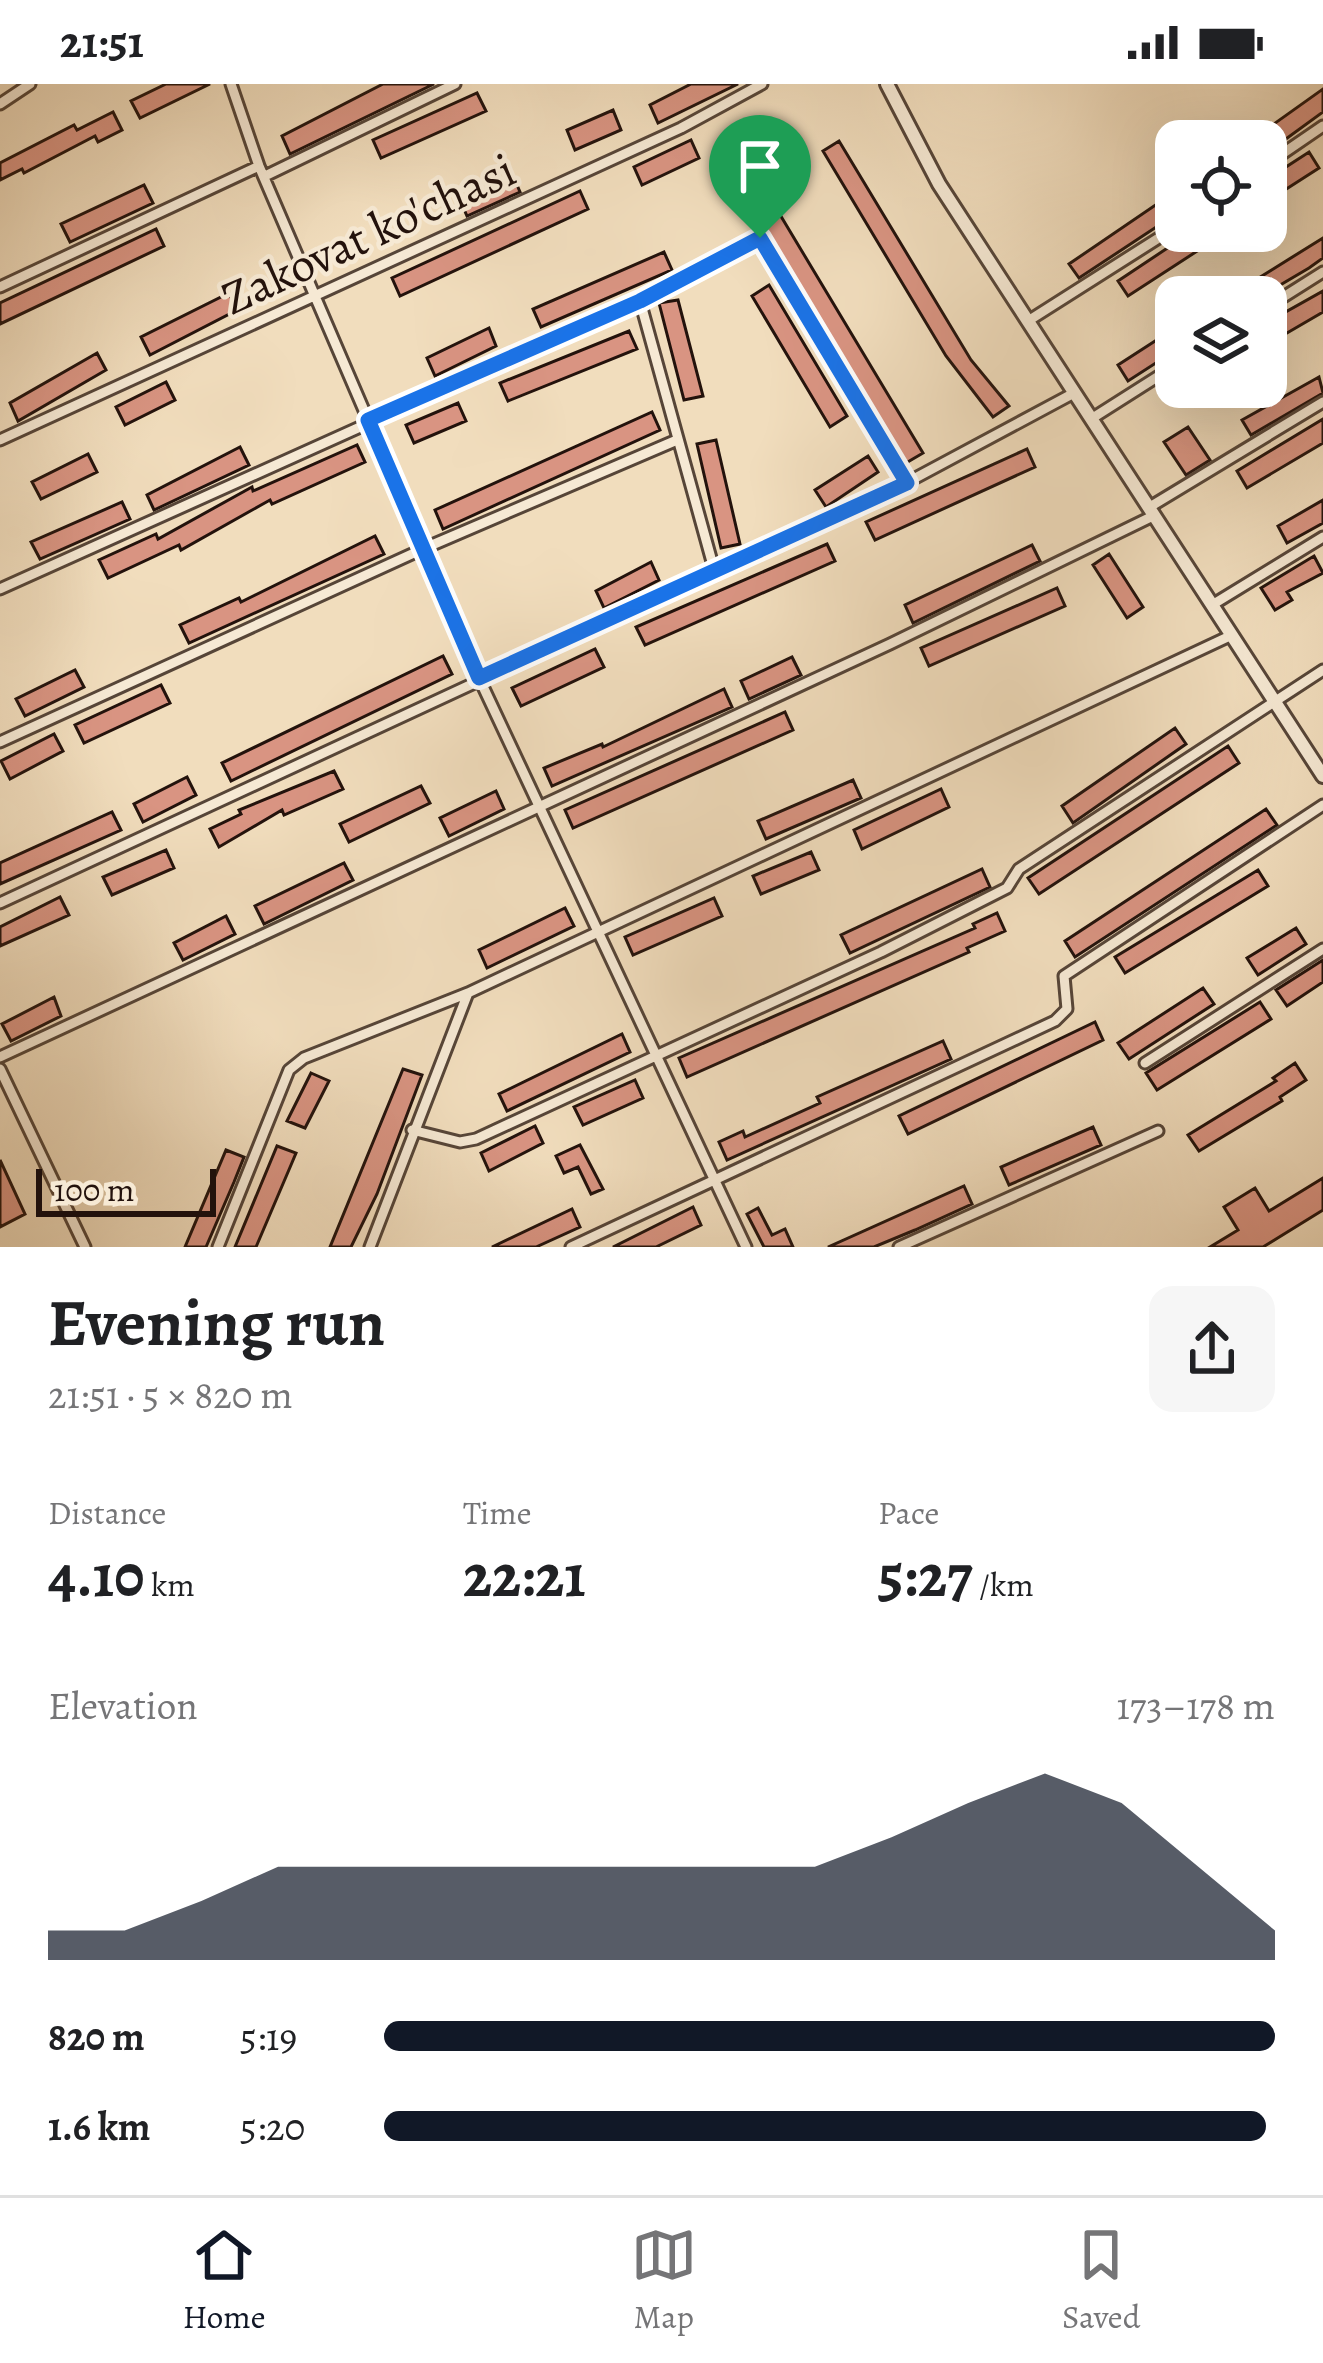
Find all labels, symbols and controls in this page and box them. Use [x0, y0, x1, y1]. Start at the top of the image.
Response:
text: 21:51 [60, 11, 144, 73]
pin [709, 115, 811, 238]
map controls [1155, 120, 1287, 408]
button: locate [1155, 120, 1287, 252]
icon: arrive [727, 133, 793, 199]
street label: Zakovat ko'chasi [211, 137, 526, 331]
button: layers [1155, 276, 1287, 408]
scale bar [36, 1163, 216, 1216]
text: 100 m [54, 1167, 134, 1212]
text: Evening run [48, 1278, 385, 1368]
button: share [1149, 1286, 1275, 1412]
text: 21:51 · 5 × 820 m [48, 1368, 293, 1421]
text: Distance [48, 1490, 166, 1535]
text: Time [463, 1490, 532, 1535]
text: Pace [878, 1490, 939, 1535]
text: 4.10 [48, 1535, 144, 1617]
text: 22:21 [463, 1535, 586, 1617]
text: 5:27 [878, 1535, 973, 1617]
text: km [144, 1562, 195, 1607]
text: /km [973, 1562, 1034, 1607]
text: Elevation [48, 1679, 198, 1732]
text: 173–178 m [1117, 1679, 1275, 1732]
text: 820 m [48, 2010, 145, 2063]
text: 5:19 [240, 2010, 297, 2063]
text: 1.6 km [48, 2100, 151, 2153]
text: 5:20 [240, 2100, 305, 2153]
tab: Home [183, 2222, 266, 2339]
tab: Map [631, 2222, 697, 2339]
tab: Saved [1062, 2222, 1140, 2339]

